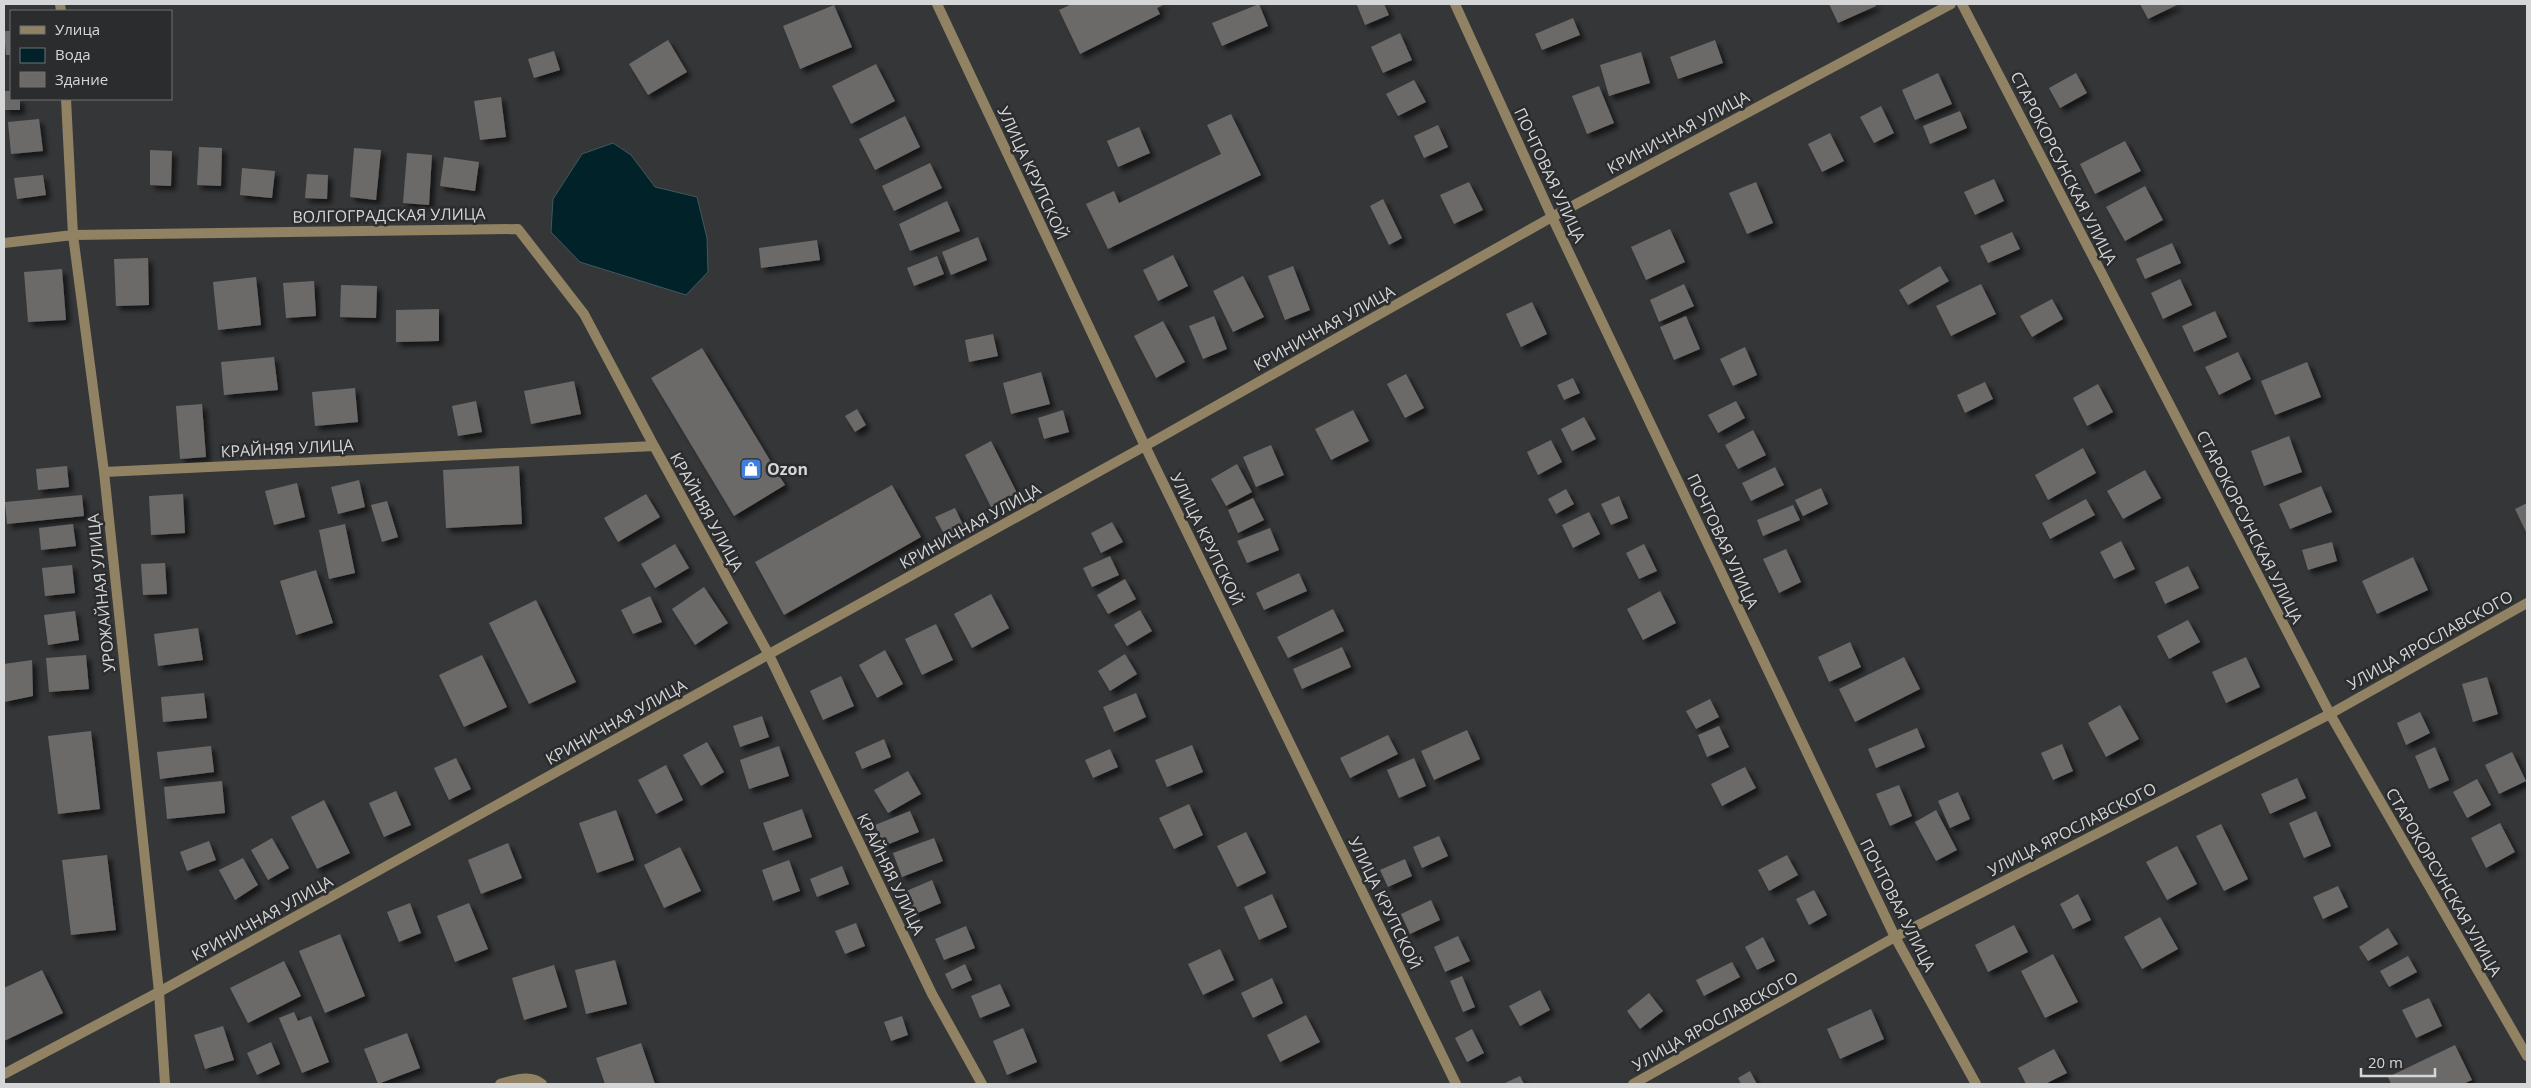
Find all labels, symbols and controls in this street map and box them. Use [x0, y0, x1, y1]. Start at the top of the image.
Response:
legend [10, 10, 172, 100]
text: Улица [55, 19, 100, 39]
text: Вода [55, 44, 91, 64]
street label: СТАРОКОРСУНСКАЯ УЛИЦА [2006, 68, 2123, 269]
text: Здание [55, 69, 108, 89]
street label: КРИНИЧНАЯ УЛИЦА [1603, 85, 1754, 179]
street label: УЛИЦА КРУПСКОЙ [992, 103, 1074, 243]
street label: ПОЧТОВАЯ УЛИЦА [1509, 104, 1591, 247]
street label: ВОЛГОГРАДСКАЯ УЛИЦА [292, 202, 487, 228]
street label: КРИНИЧНАЯ УЛИЦА [1250, 280, 1399, 376]
street label: СТАРОКОРСУНСКАЯ УЛИЦА [2192, 427, 2309, 628]
street label: КРАЙНЯЯ УЛИЦА [220, 433, 355, 462]
street label: КРАЙНЯЯ УЛИЦА [665, 448, 749, 576]
shop icon: Ozon [739, 457, 763, 481]
place label: Ozon [767, 458, 808, 480]
street label: УЛИЦА КРУПСКОЙ [1165, 469, 1249, 609]
street label: ПОЧТОВАЯ УЛИЦА [1682, 470, 1764, 613]
street label: КРИНИЧНАЯ УЛИЦА [896, 478, 1045, 574]
street label: УРОЖАЙНАЯ УЛИЦА [82, 512, 120, 673]
street label: УЛИЦА ЯРОСЛАВСКОГО [2343, 585, 2517, 695]
street label: КРИНИЧНАЯ УЛИЦА [542, 674, 691, 770]
street label: УЛИЦА ЯРОСЛАВСКОГО [1984, 777, 2160, 881]
street label: СТАРОКОРСУНСКАЯ УЛИЦА [2381, 784, 2507, 981]
street label: КРАЙНЯЯ УЛИЦА [852, 809, 930, 939]
street label: УЛИЦА КРУПСКОЙ [1343, 833, 1427, 973]
street label: ПОЧТОВАЯ УЛИЦА [1855, 835, 1941, 976]
street label: КРИНИЧНАЯ УЛИЦА [188, 870, 337, 966]
street label: УЛИЦА ЯРОСЛАВСКОГО [1628, 966, 1802, 1076]
scale bar [2361, 1046, 2435, 1078]
text: 20 m [2368, 1052, 2403, 1072]

